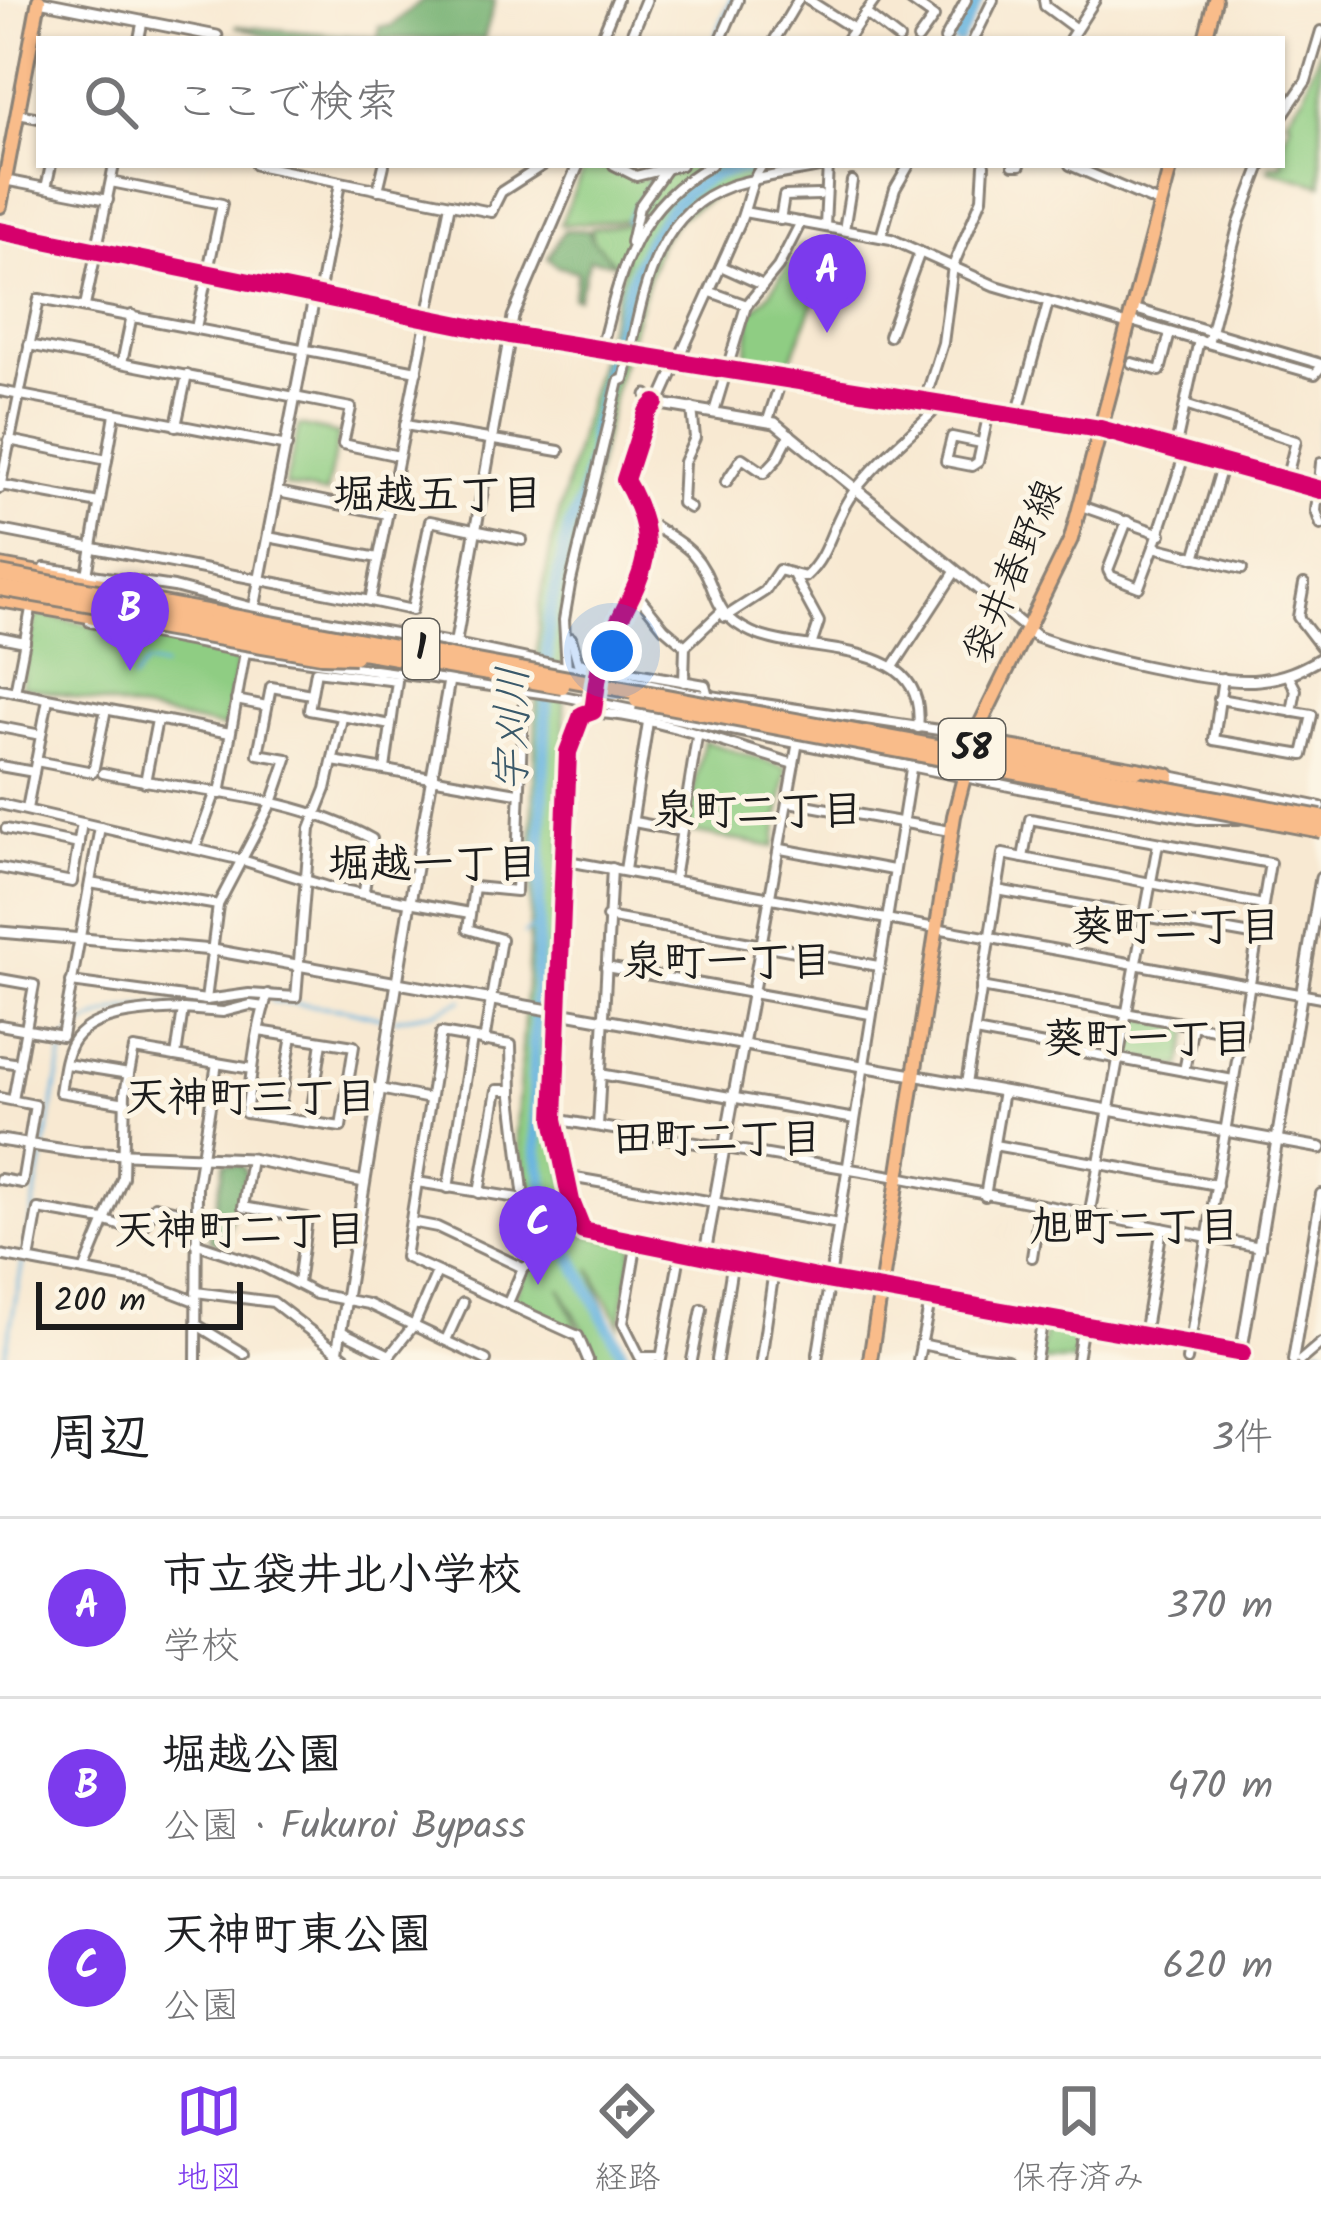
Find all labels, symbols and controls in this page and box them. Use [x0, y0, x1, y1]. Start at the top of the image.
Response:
search box [36, 36, 1285, 168]
text: ここで検索 [174, 68, 399, 140]
icon: search [78, 69, 144, 135]
pin: A [788, 234, 866, 333]
district label: 堀越五丁目 [333, 463, 543, 530]
street label: 袋井春野線 [948, 470, 1082, 674]
pin: B [91, 572, 169, 671]
road number: 1 [403, 619, 439, 679]
your location [582, 621, 642, 681]
water label: 宇刈川 [479, 665, 549, 793]
road number: 58 [939, 719, 1005, 779]
district label: 泉町二丁目 [653, 779, 863, 846]
district label: 堀越一丁目 [328, 832, 538, 899]
district label: 葵町二丁目 [1071, 895, 1281, 962]
district label: 泉町一丁目 [622, 930, 832, 997]
district label: 葵町一丁目 [1043, 1007, 1253, 1074]
district label: 天神町三丁目 [125, 1066, 377, 1133]
district label: 田町二丁目 [612, 1107, 822, 1174]
pin: C [499, 1186, 577, 1285]
district label: 旭町二丁目 [1030, 1195, 1240, 1262]
district label: 天神町二丁目 [114, 1199, 366, 1266]
scale bar [36, 1276, 243, 1329]
text: 200 m [54, 1276, 146, 1329]
text: 周辺 [48, 1400, 150, 1481]
text: 3件 [1212, 1409, 1273, 1471]
text: 市立袋井北小学校 [162, 1541, 522, 1613]
text: A [75, 1577, 99, 1639]
text: 370 m [1167, 1577, 1273, 1639]
text: 学校 [162, 1617, 240, 1679]
text: 堀越公園 [162, 1721, 342, 1793]
text: B [75, 1757, 99, 1819]
text: 470 m [1167, 1757, 1273, 1819]
text: 公園 · Fukuroi Bypass [162, 1797, 526, 1859]
text: 天神町東公園 [162, 1901, 432, 1973]
text: C [75, 1937, 99, 1999]
text: 620 m [1162, 1937, 1273, 1999]
text: 公園 [162, 1977, 240, 2039]
tab: 地図 [176, 2078, 242, 2206]
tab: 経路 [594, 2078, 660, 2206]
tab: 保存済み [1013, 2078, 1145, 2206]

